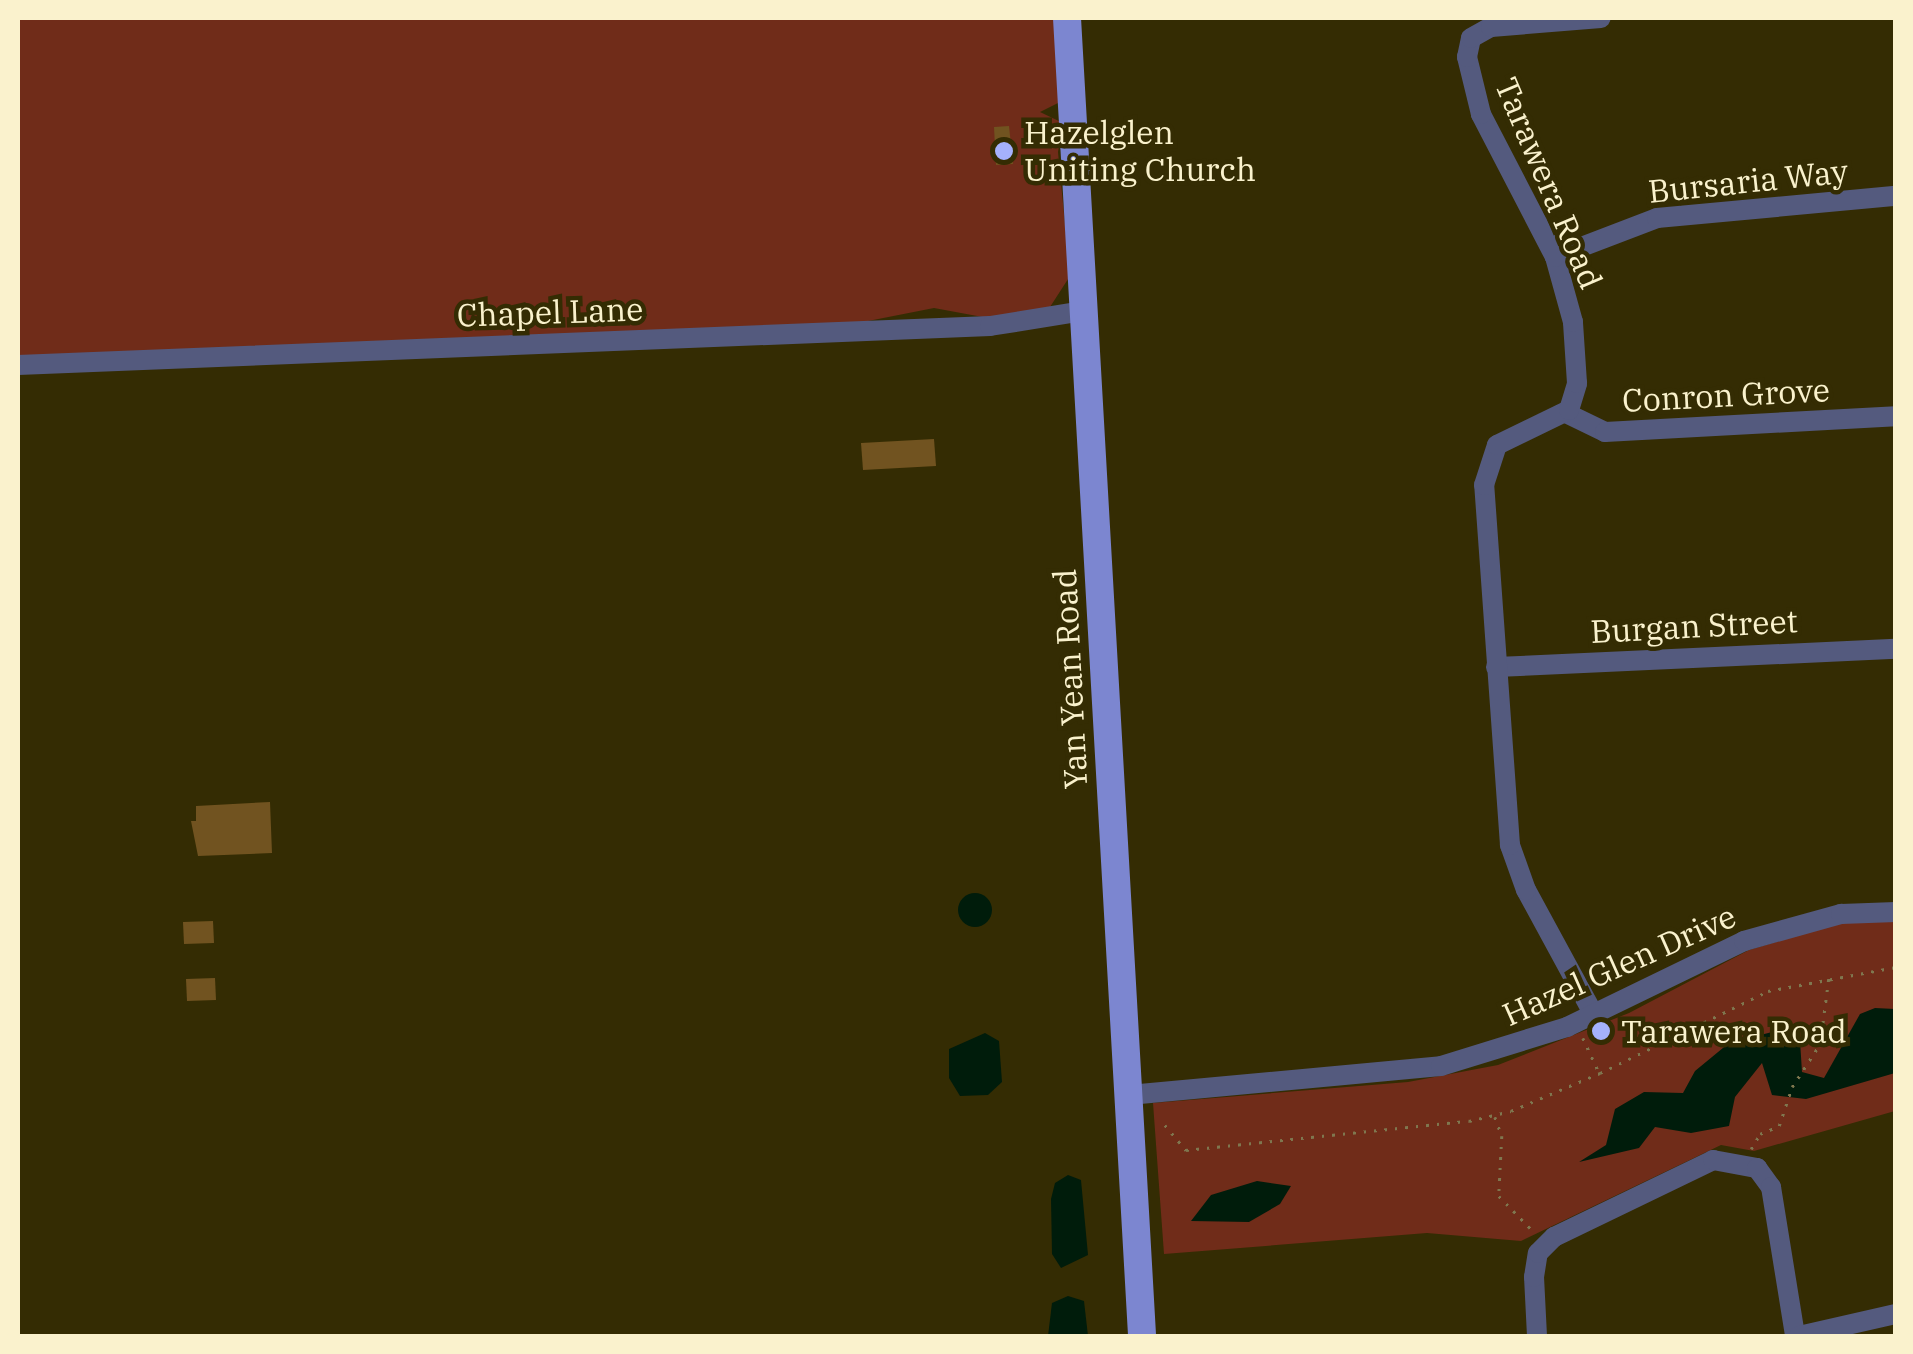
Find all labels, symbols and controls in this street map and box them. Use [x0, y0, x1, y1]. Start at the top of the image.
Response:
street label: Tarawera Road [1487, 72, 1611, 294]
place label: Hazelglen Uniting Church [1024, 114, 1256, 189]
marker: Hazelglen Uniting Church [993, 140, 1015, 162]
street label: Bursaria Way [1646, 151, 1850, 211]
street label: Chapel Lane [456, 290, 644, 334]
street label: Conron Grove [1621, 370, 1831, 420]
street label: Yan Yean Road [1045, 568, 1095, 790]
street label: Burgan Street [1589, 601, 1799, 651]
street label: Hazel Glen Drive [1496, 896, 1742, 1034]
place label: Tarawera Road [1621, 1012, 1847, 1050]
marker: Tarawera Road [1590, 1020, 1612, 1042]

